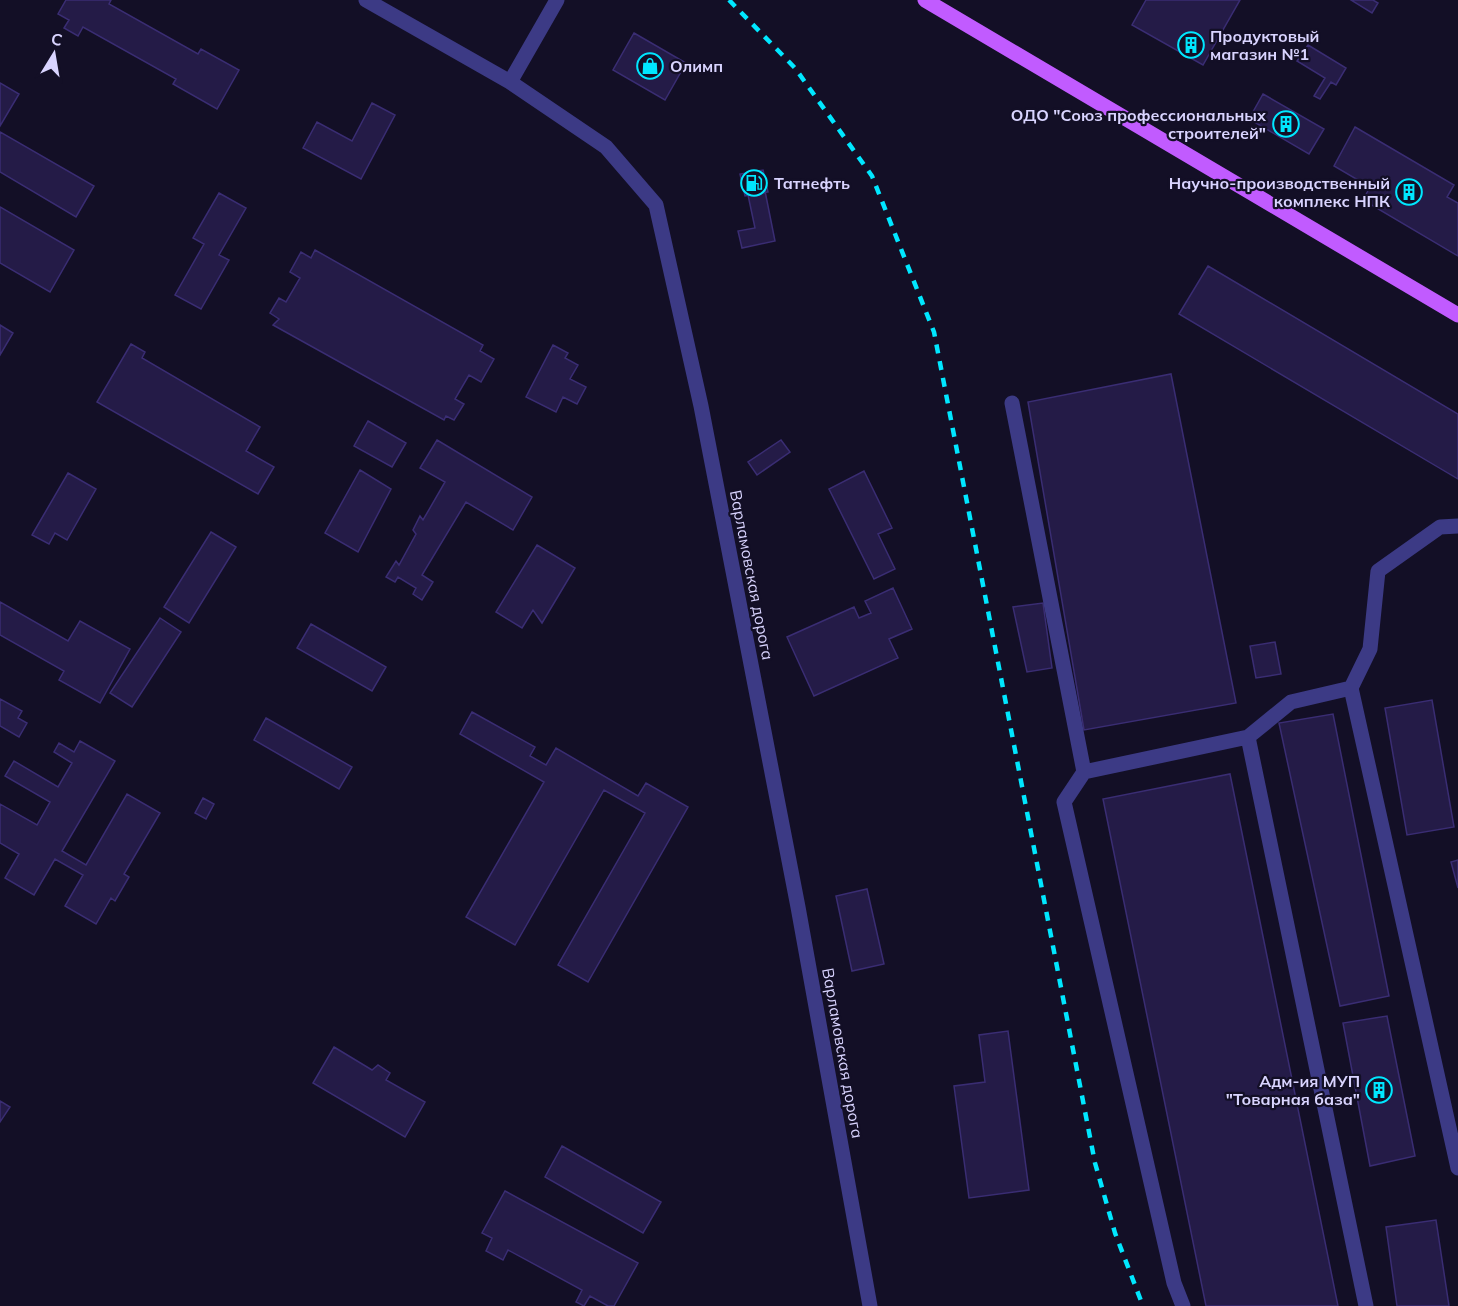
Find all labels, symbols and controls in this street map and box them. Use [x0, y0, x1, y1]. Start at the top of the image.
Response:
north arrow [24, 24, 84, 84]
place label: Продуктовый магазин №1 [1210, 26, 1319, 64]
text: С [50, 28, 64, 50]
building icon: Продуктовый магазин №1 [1176, 30, 1206, 60]
shop icon: Олимп [635, 51, 665, 81]
place label: Олимп [670, 56, 723, 76]
place label: ОДО "Союз профессиональных строителей" [1011, 105, 1267, 143]
building icon: ОДО "Союз профессиональных строителей" [1271, 109, 1301, 139]
fuel station icon: Татнефть [739, 168, 769, 198]
place label: Татнефть [774, 173, 850, 193]
place label: Научно-производственный комплекс НПК [1169, 173, 1390, 211]
building icon: Научно-производственный комплекс НПК [1394, 177, 1424, 207]
street label: Варламовская дорога [726, 488, 778, 662]
street label: Варламовская дорога [818, 966, 868, 1140]
place label: Адм-ия МУП "Товарная база" [1226, 1071, 1360, 1109]
building icon: Адм-ия МУП "Товарная база" [1364, 1075, 1394, 1105]

